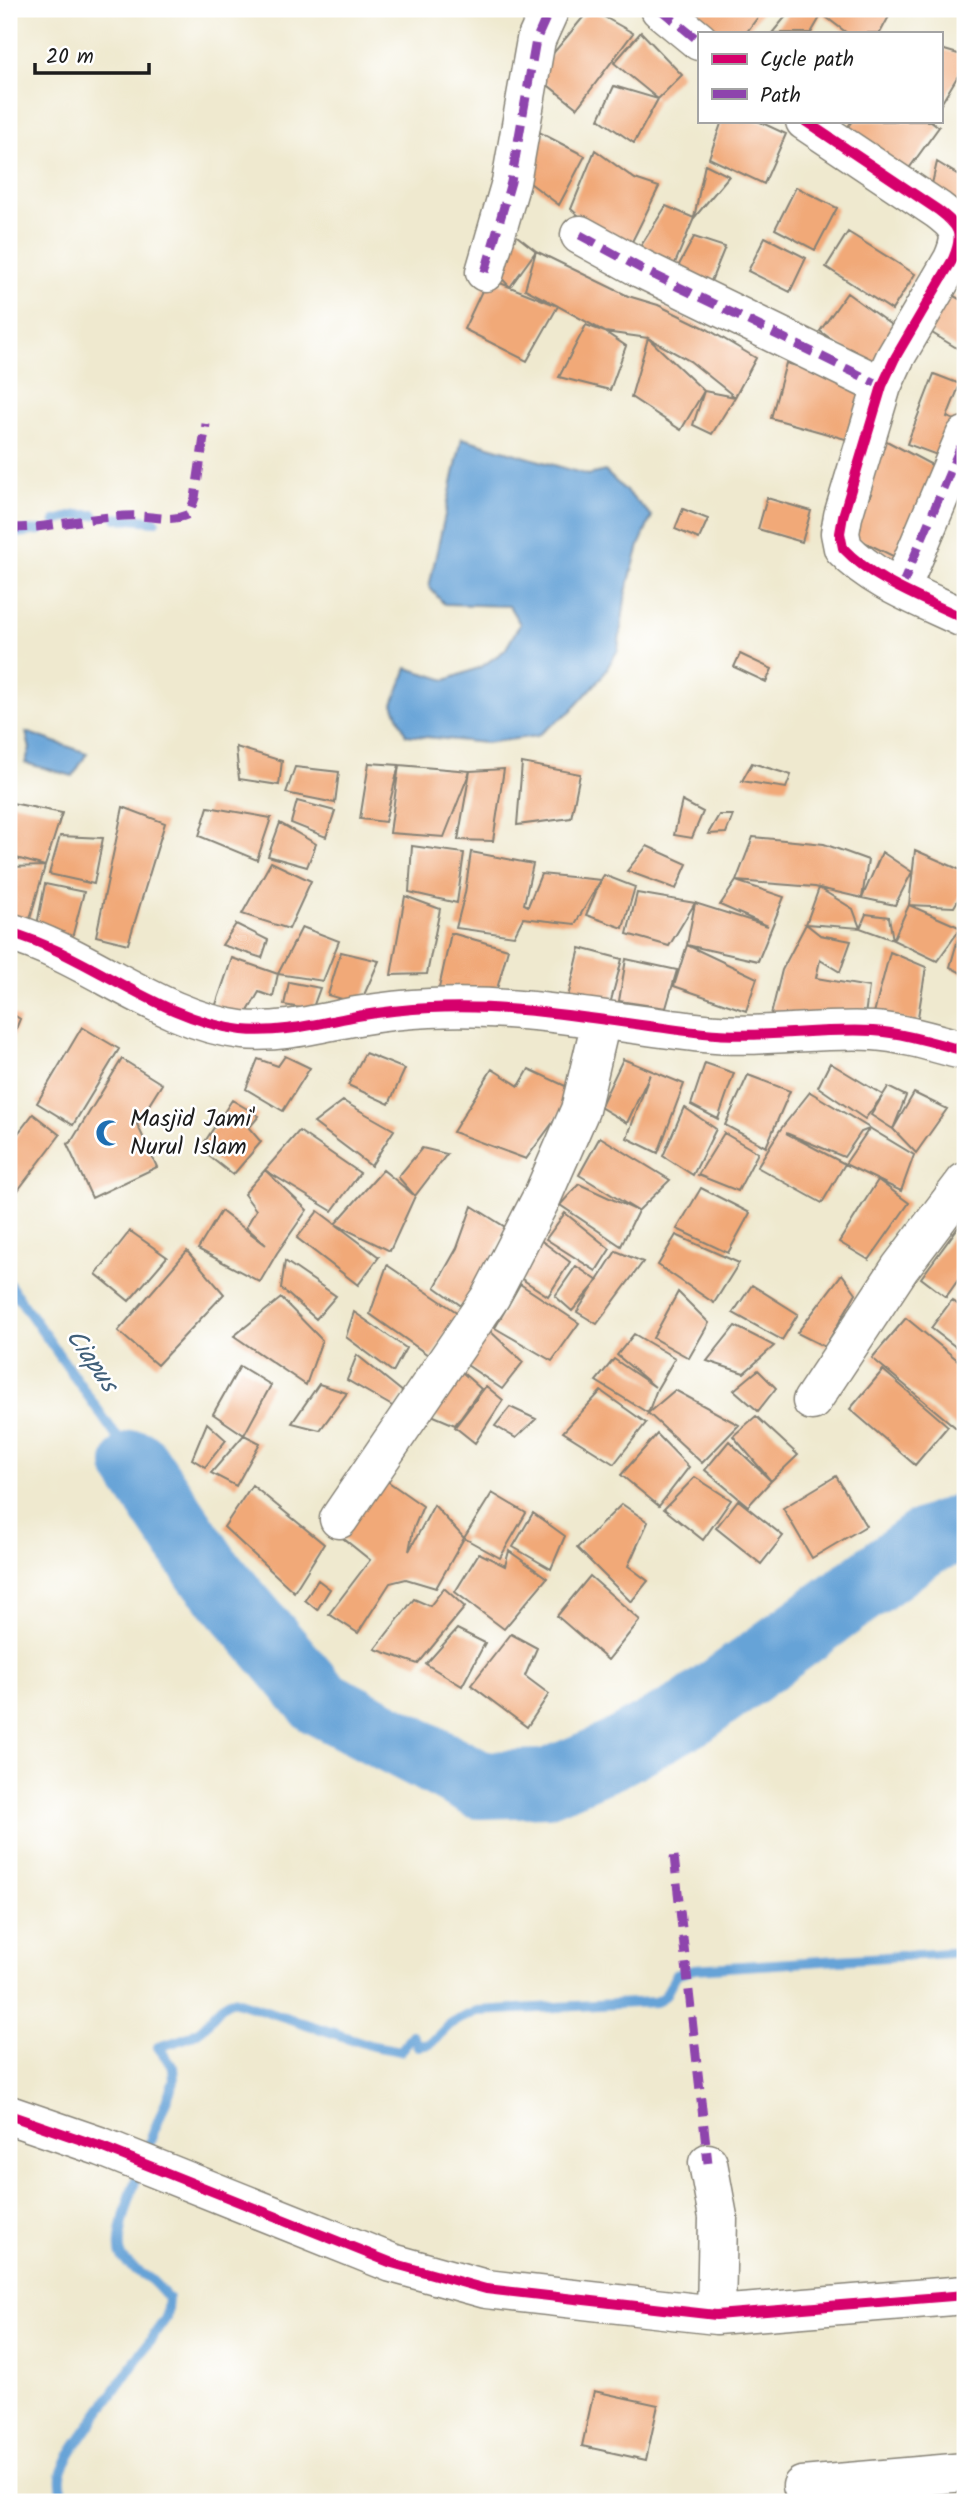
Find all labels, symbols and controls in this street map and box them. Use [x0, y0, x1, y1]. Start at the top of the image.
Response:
scale bar [35, 32, 149, 76]
legend [698, 32, 942, 122]
text: 20 m [46, 41, 94, 74]
text: Cycle path [760, 44, 854, 77]
text: Path [760, 80, 801, 113]
place label: Masjid Jami' Nurul Islam [130, 1100, 255, 1167]
mosque icon: Masjid Jami' Nurul Islam [94, 1118, 124, 1148]
water label: Ciapus [54, 1320, 130, 1404]

